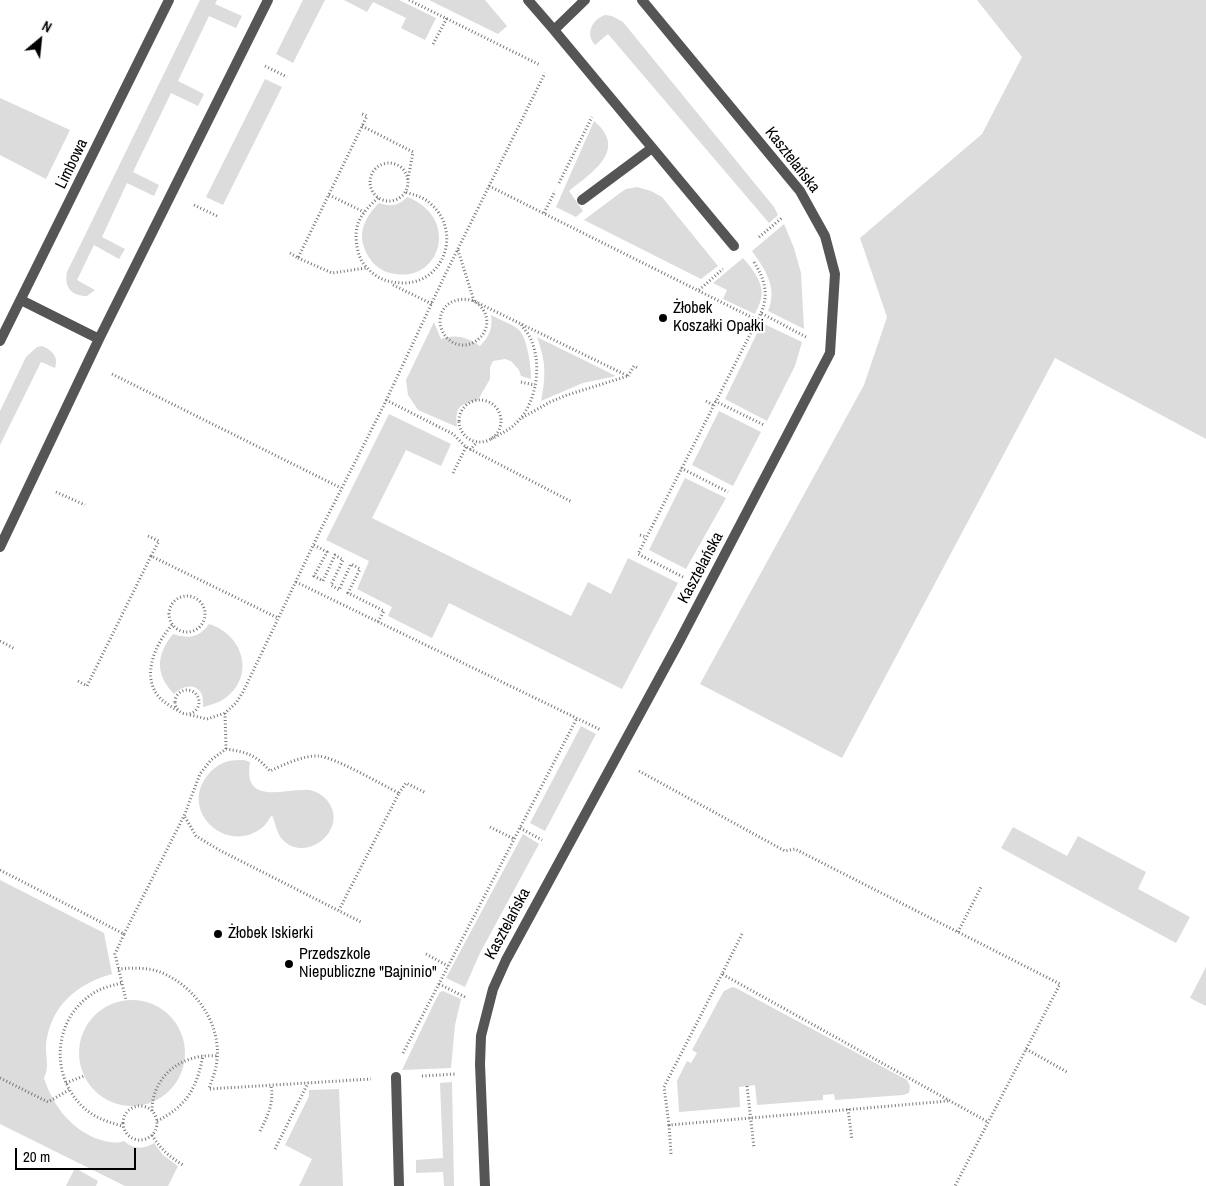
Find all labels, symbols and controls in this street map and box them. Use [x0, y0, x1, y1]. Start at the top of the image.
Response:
north arrow [15, 15, 65, 65]
text: N [39, 17, 55, 37]
street label: Kasztelańska [760, 123, 824, 197]
street label: Limbowa [52, 136, 92, 192]
place label: Żłobek Koszałki Opałki [673, 299, 764, 337]
marker: Żłobek Koszałki Opałki [657, 312, 669, 324]
street label: Kasztelańska [674, 529, 728, 607]
street label: Kasztelańska [481, 885, 535, 963]
place label: Żłobek Iskierki [228, 924, 313, 944]
marker: Żłobek Iskierki [212, 928, 224, 940]
place label: Przedszkole Niepubliczne "Bajninio" [299, 945, 437, 983]
marker: Przedszkole Niepubliczne "Bajninio" [283, 958, 295, 970]
scale bar [18, 1138, 139, 1170]
text: 20 m [23, 1146, 50, 1167]

